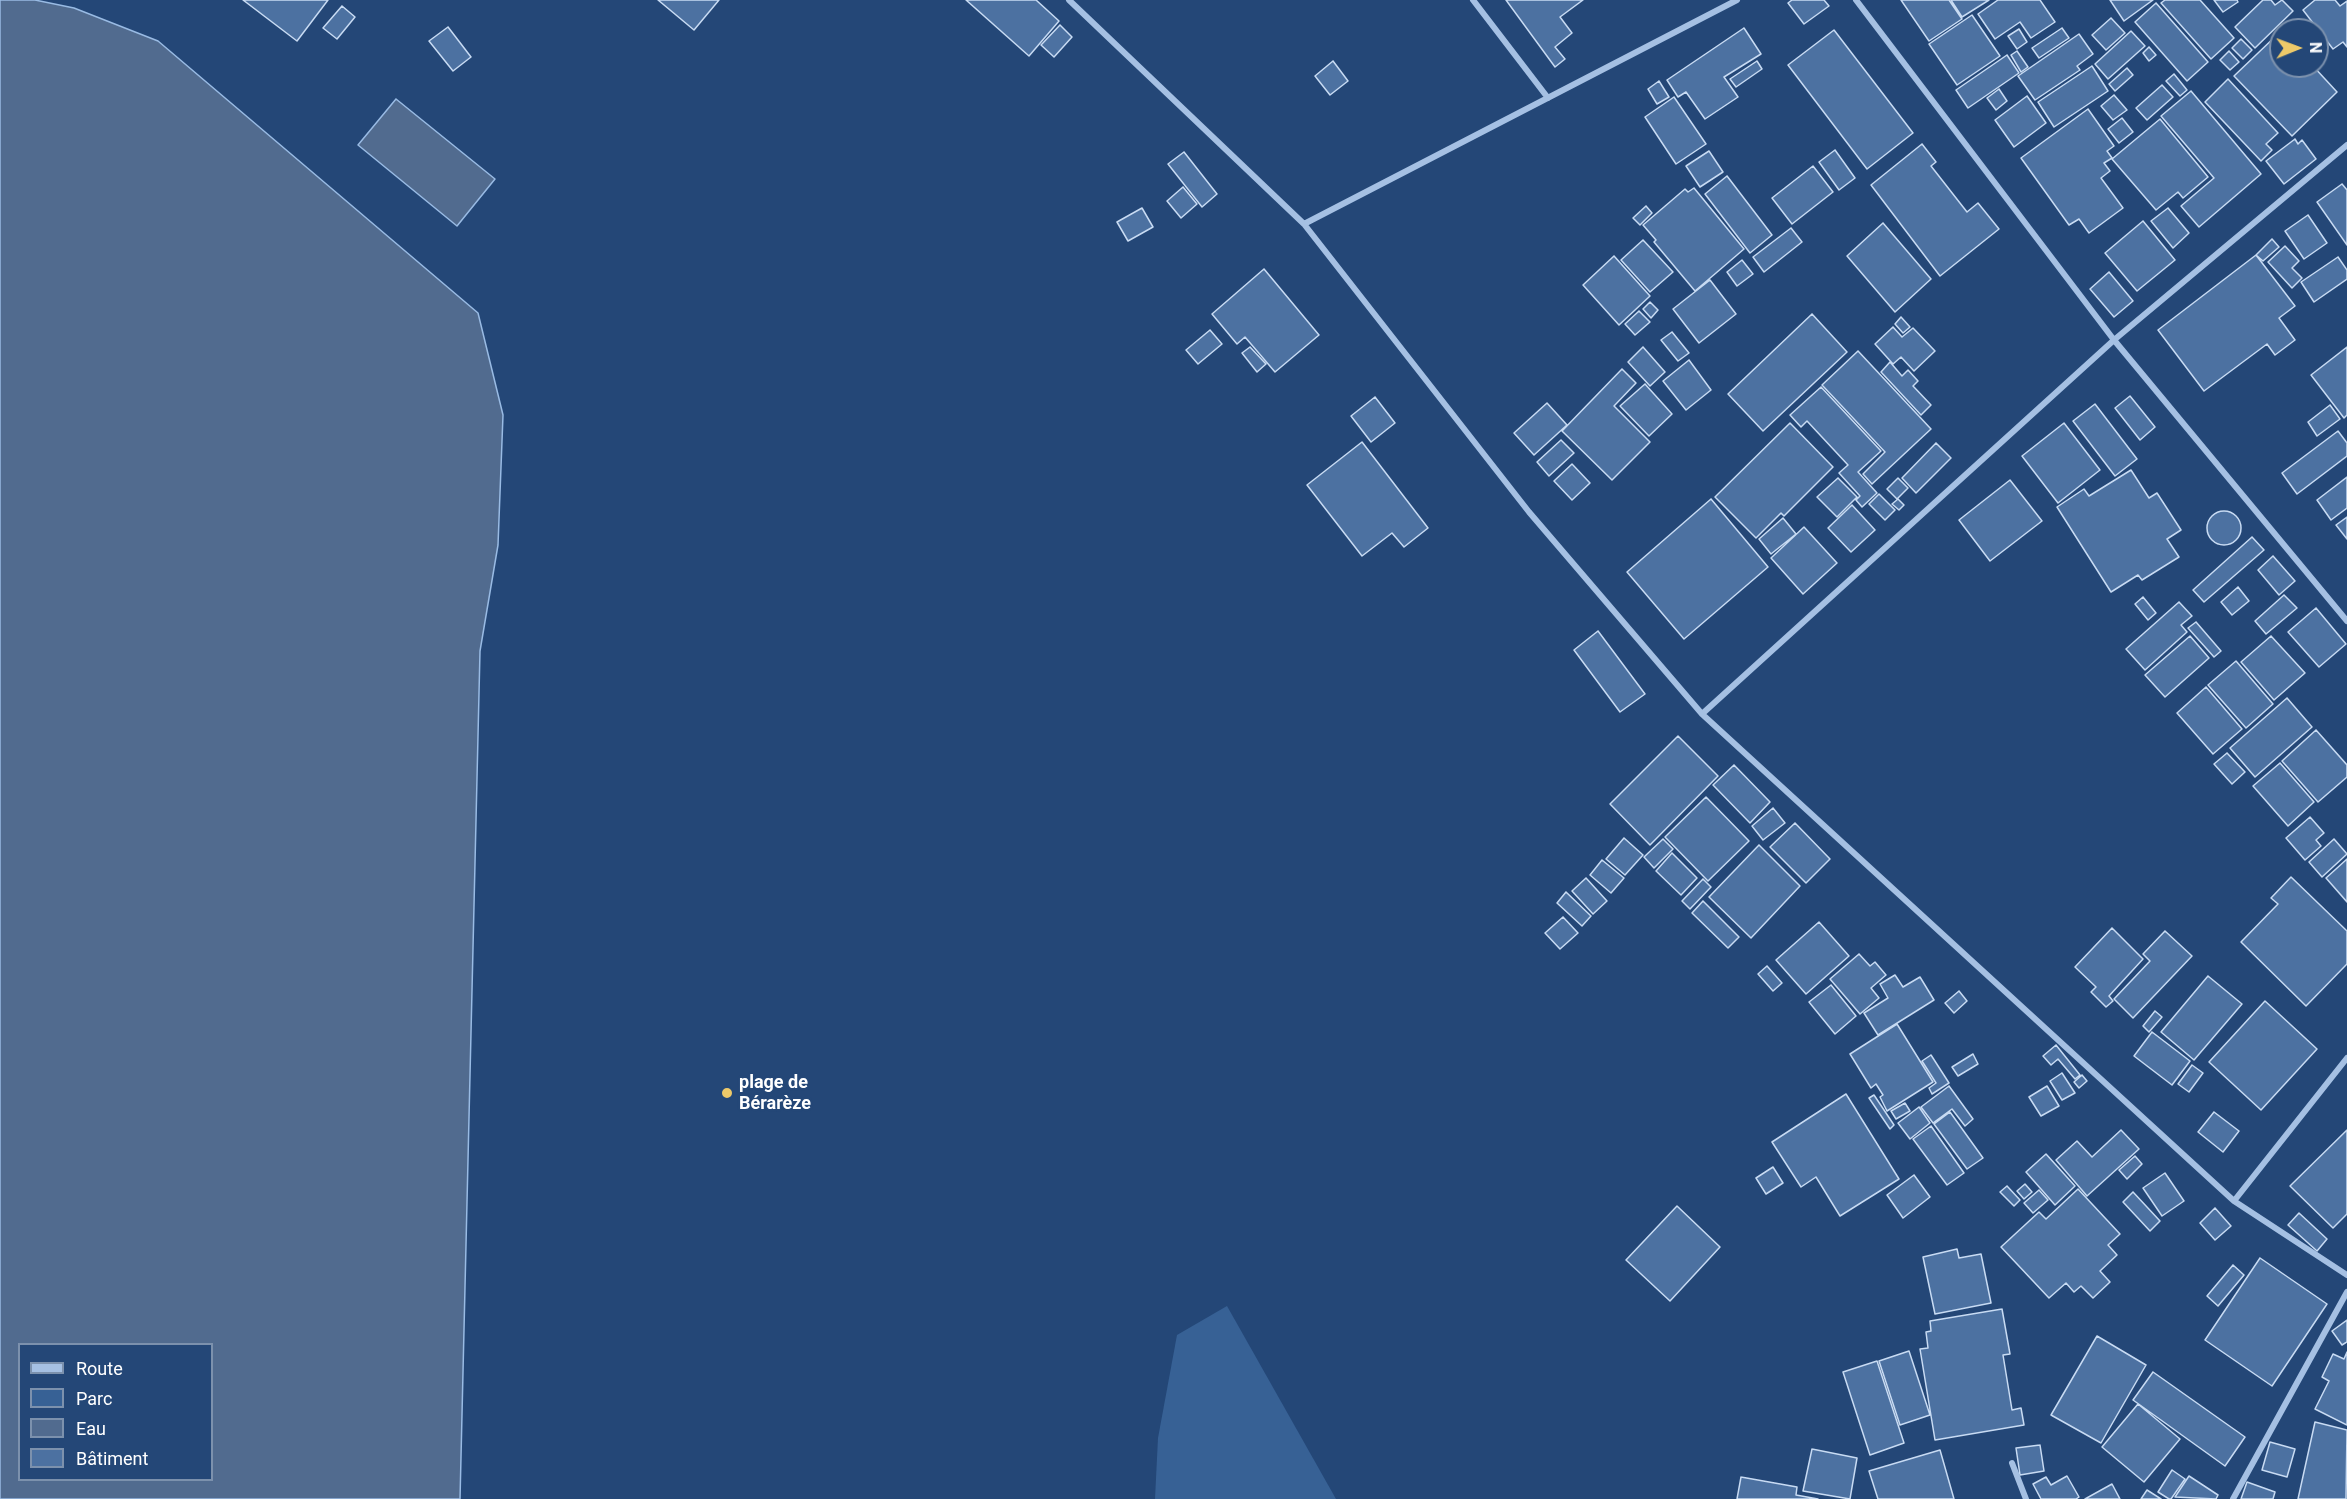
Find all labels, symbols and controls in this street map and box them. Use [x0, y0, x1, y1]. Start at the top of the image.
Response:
north arrow [2269, 18, 2329, 78]
text: N [2306, 42, 2325, 54]
place label: plage de Bérarèze [739, 1072, 811, 1114]
marker: plage de Bérarèze [720, 1086, 734, 1100]
legend [18, 1343, 213, 1481]
text: Route [76, 1358, 123, 1379]
text: Parc [76, 1388, 112, 1409]
text: Eau [76, 1418, 106, 1439]
text: Bâtiment [76, 1448, 148, 1469]

